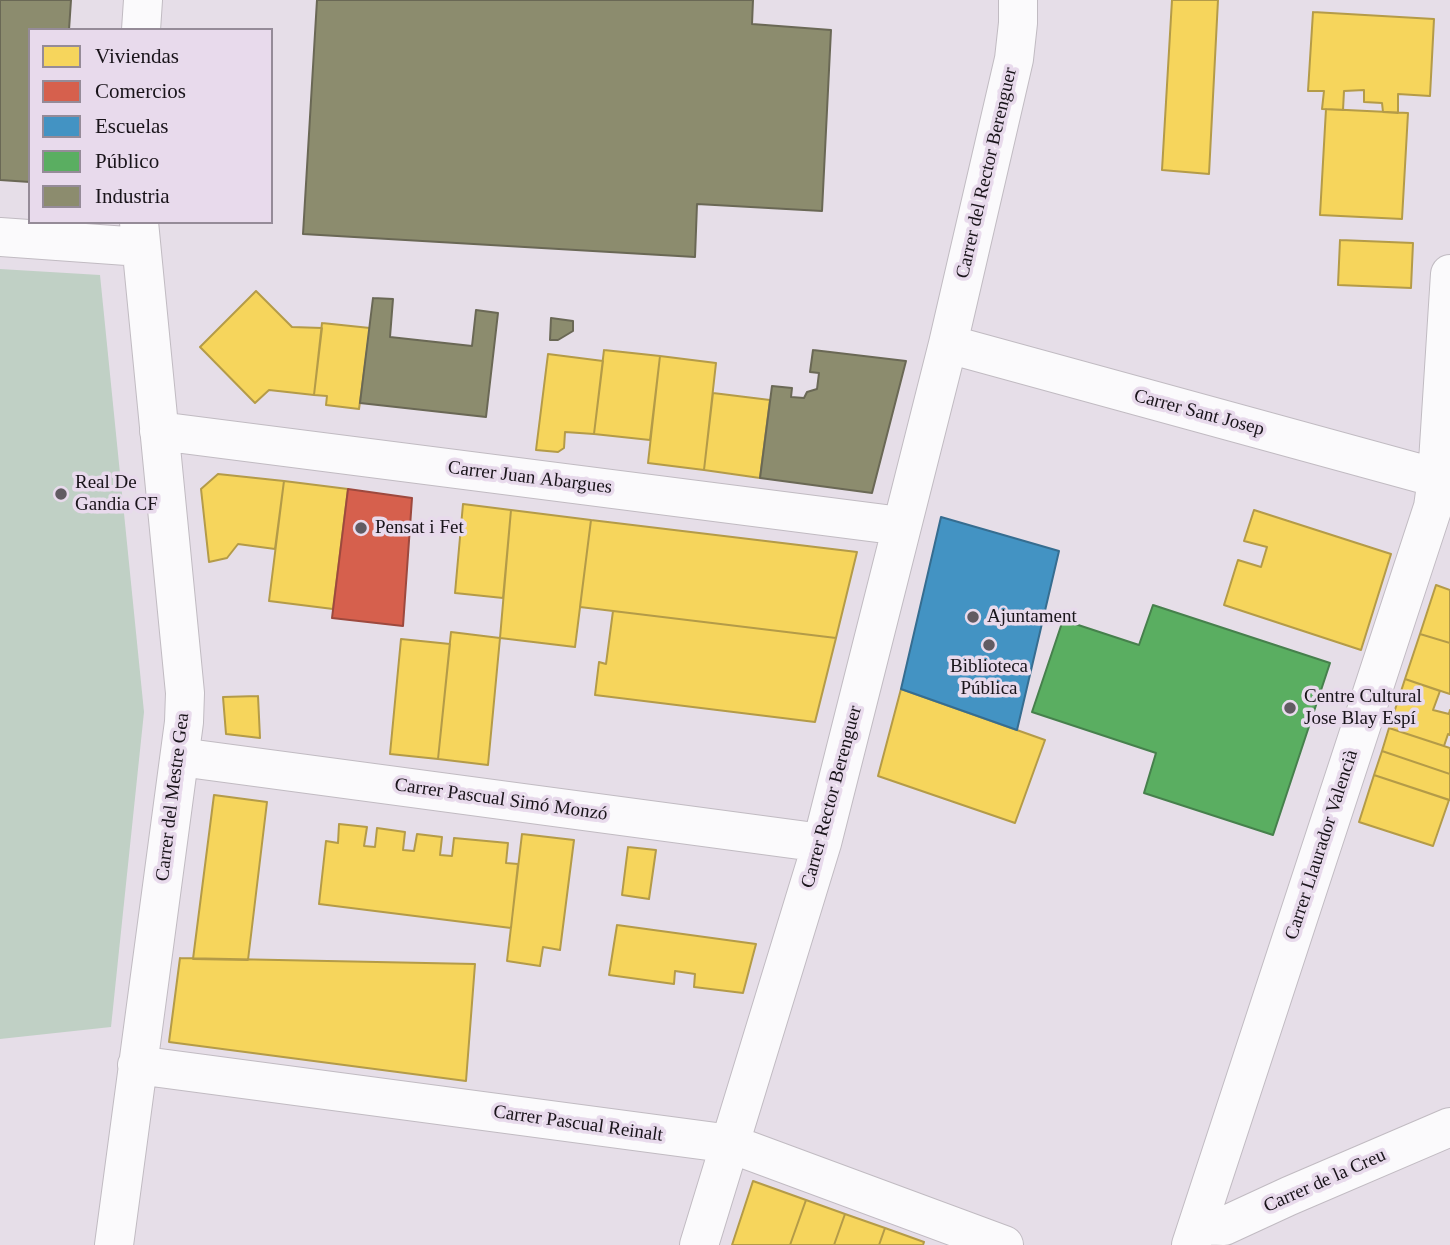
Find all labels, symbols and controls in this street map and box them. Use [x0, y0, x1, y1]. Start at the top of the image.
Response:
legend [28, 28, 273, 224]
text: Viviendas [95, 44, 179, 68]
street label: Carrer del Rector Berenguer [952, 65, 1022, 281]
text: Comercios [95, 79, 186, 103]
text: Escuelas [95, 114, 168, 138]
text: Público [95, 149, 159, 173]
text: Industria [95, 184, 170, 208]
street label: Carrer Sant Josep [1131, 385, 1267, 441]
street label: Carrer Juan Abargues [447, 457, 613, 499]
place label: Real De Gandia CF [75, 472, 158, 516]
marker: Real De Gandia CF [53, 486, 69, 502]
place label: Pensat i Fet [375, 517, 464, 539]
marker: Pensat i Fet [353, 520, 369, 536]
place label: Ajuntament [987, 606, 1077, 628]
marker: Ajuntament [965, 609, 981, 625]
marker: Biblioteca Pública [981, 637, 997, 653]
place label: Biblioteca Pública [950, 656, 1028, 700]
place label: Centre Cultural Jose Blay Espí [1304, 686, 1422, 730]
marker: Centre Cultural Jose Blay Espí [1282, 700, 1298, 716]
street label: Carrer Rector Berenguer [797, 703, 867, 891]
street label: Carrer del Mestre Gea [151, 712, 195, 882]
street label: Carrer Llaurador Valencià [1281, 747, 1363, 943]
street label: Carrer Pascual Simó Monzó [393, 774, 609, 826]
street label: Carrer Pascual Reinalt [492, 1101, 664, 1147]
street label: Carrer de la Creu [1260, 1144, 1390, 1218]

